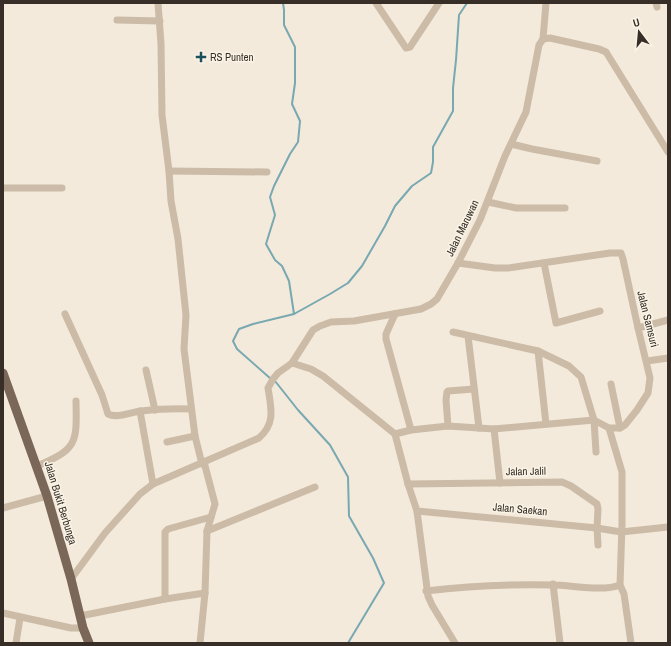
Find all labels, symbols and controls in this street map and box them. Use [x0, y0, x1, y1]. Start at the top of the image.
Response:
north arrow [619, 12, 659, 52]
text: U [631, 15, 641, 30]
place label: RS Punten [210, 50, 254, 64]
marker: RS Punten [195, 51, 207, 63]
street label: Jalan Maruwan [442, 197, 482, 259]
street label: Jalan Samsuri [634, 289, 662, 349]
street label: Jalan Bukit Berbunga [42, 460, 80, 546]
street label: Jalan Jalil [506, 464, 546, 478]
street label: Jalan Saekan [492, 500, 548, 518]

